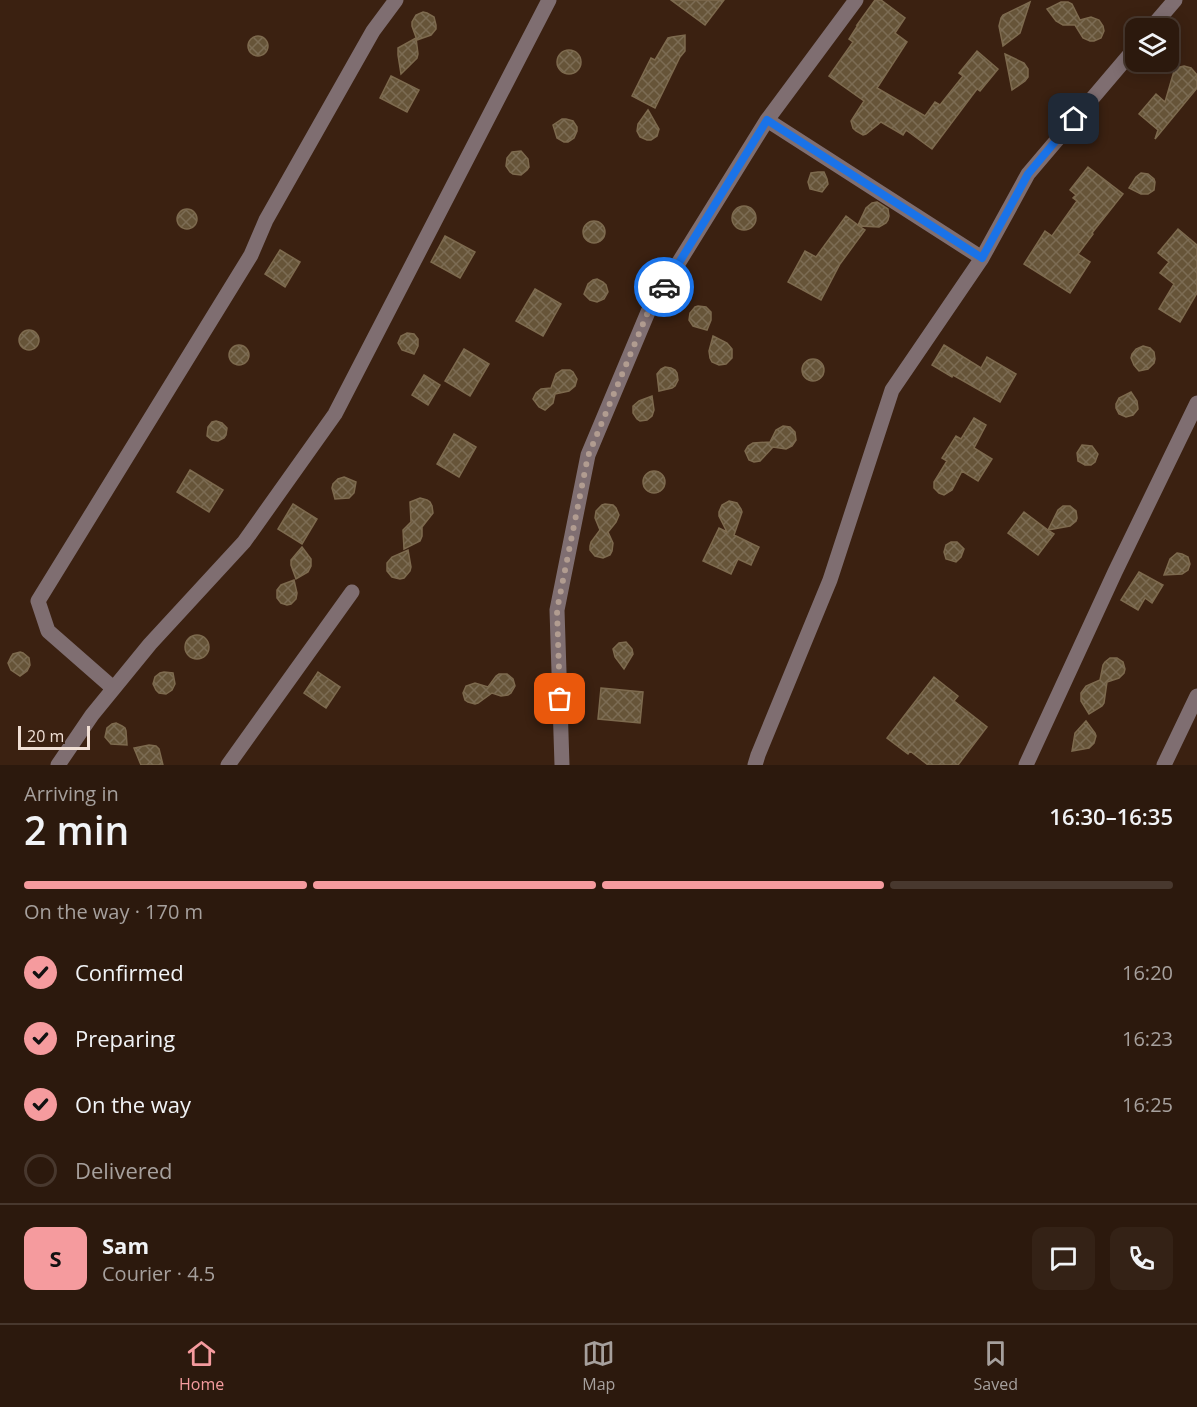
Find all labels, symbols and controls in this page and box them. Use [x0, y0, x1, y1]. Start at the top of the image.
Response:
map controls [1125, 18, 1179, 72]
button: layers [1125, 18, 1179, 72]
pin [1048, 93, 1099, 144]
icon: home [1057, 102, 1090, 135]
courier [634, 257, 694, 317]
icon: car [648, 271, 681, 304]
pin [534, 673, 585, 724]
icon: bag [543, 682, 576, 715]
scale bar [18, 723, 90, 750]
text: 20 m [27, 725, 64, 747]
text: Arriving in [24, 780, 119, 807]
text: 16:30–16:35 [1049, 801, 1173, 831]
text: 2 min [24, 803, 129, 856]
text: On the way · 170 m [24, 898, 203, 925]
icon: check [24, 956, 57, 989]
text: Confirmed [75, 957, 184, 987]
text: 16:20 [1122, 959, 1173, 986]
icon: check [24, 1022, 57, 1055]
text: Preparing [75, 1023, 175, 1053]
text: 16:23 [1122, 1025, 1173, 1052]
icon: check [24, 1088, 57, 1121]
text: On the way [75, 1089, 191, 1119]
text: 16:25 [1122, 1091, 1173, 1118]
text: Delivered [75, 1155, 173, 1185]
button: chat [1032, 1227, 1095, 1290]
button: phone [1110, 1227, 1173, 1290]
text: Sam [102, 1230, 149, 1260]
text: S [49, 1243, 62, 1273]
text: Courier · 4.5 [102, 1260, 215, 1287]
tab: Home [179, 1337, 224, 1395]
tab: Map [582, 1337, 615, 1395]
tab: Saved [973, 1337, 1018, 1395]

